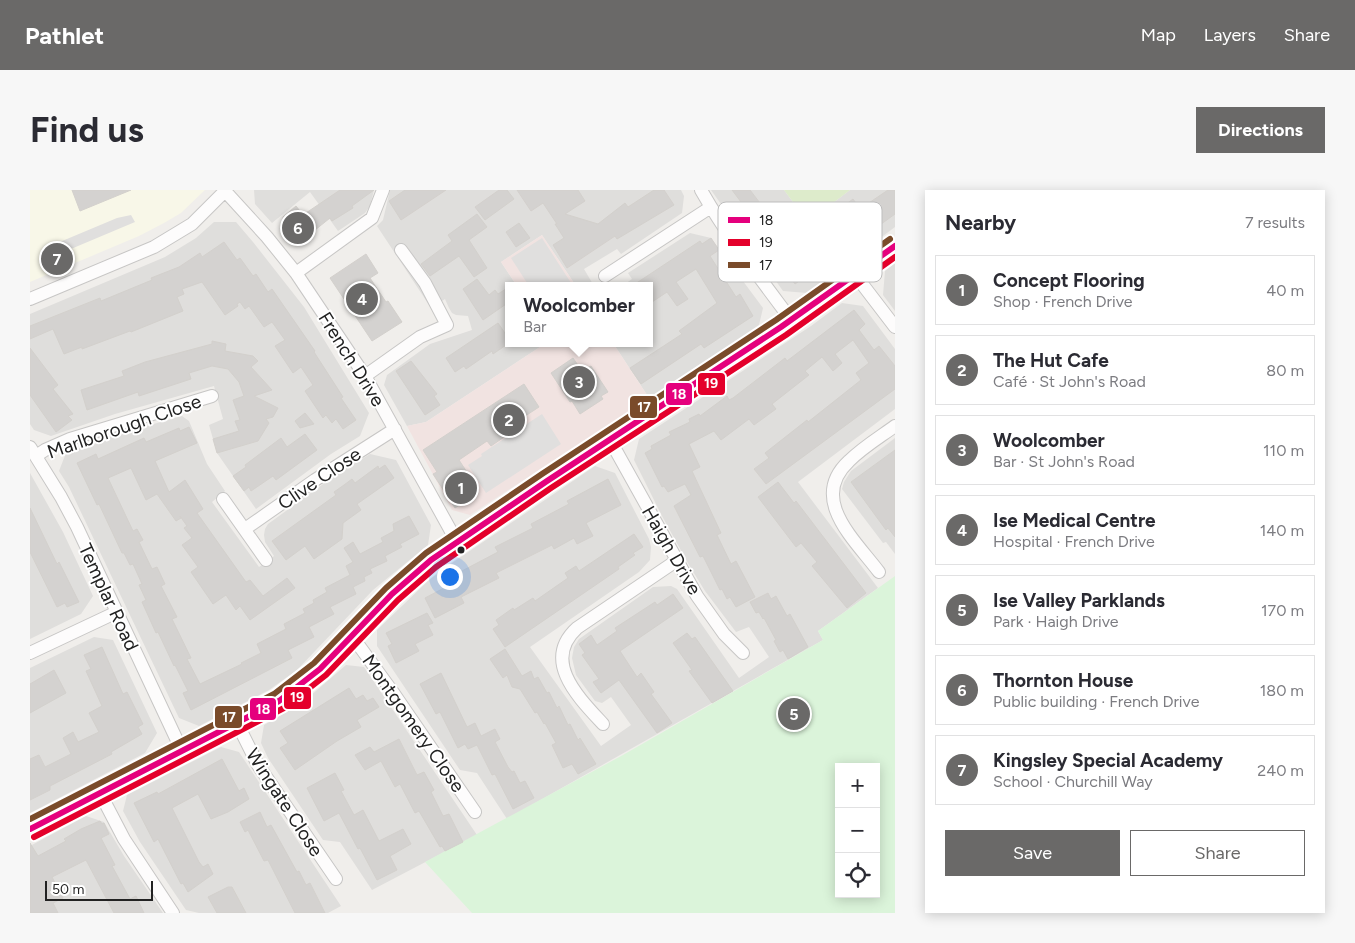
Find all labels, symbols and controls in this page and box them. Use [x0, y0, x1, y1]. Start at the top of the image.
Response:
text: Pathlet [25, 21, 104, 50]
text: Map [1141, 24, 1176, 46]
text: Layers [1204, 24, 1256, 46]
text: Share [1284, 24, 1330, 46]
button: Directions [1196, 107, 1325, 153]
text: Find us [30, 109, 144, 151]
legend [718, 202, 882, 282]
pin: 6 [282, 209, 314, 247]
text: Nearby [945, 210, 1016, 235]
text: 18 [759, 212, 773, 229]
text: 7 results [1245, 213, 1305, 232]
text: 19 [759, 234, 773, 251]
pin: 7 [41, 240, 73, 278]
text: 17 [759, 257, 773, 274]
text: Concept Flooring [993, 269, 1145, 292]
pin: 4 [346, 280, 378, 318]
text: 1 [959, 281, 965, 300]
text: 40 m [1266, 281, 1304, 300]
popup [505, 282, 653, 347]
text: Shop · French Drive [993, 292, 1133, 311]
text: Woolcomber [523, 294, 635, 317]
street label: French Drive [313, 308, 390, 411]
text: Bar [523, 317, 547, 336]
text: The Hut Cafe [993, 349, 1109, 372]
text: 2 [957, 361, 967, 380]
text: 80 m [1266, 361, 1304, 380]
pin: 3 [563, 363, 595, 401]
line badge: 19 [697, 372, 726, 396]
text: Café · St John's Road [993, 372, 1146, 391]
text: 19 [704, 375, 718, 392]
line badge: 18 [665, 382, 693, 406]
text: 18 [672, 386, 686, 403]
street label: Marlborough Close [44, 389, 204, 464]
line badge: 17 [629, 395, 658, 419]
text: 17 [637, 399, 651, 416]
pin: 2 [493, 401, 525, 439]
text: Woolcomber [993, 429, 1105, 452]
text: 3 [958, 441, 966, 460]
text: 110 m [1263, 441, 1304, 460]
street label: Clive Close [273, 442, 365, 515]
text: Bar · St John's Road [993, 452, 1135, 471]
pin: 1 [445, 469, 477, 507]
street label: Haigh Drive [637, 502, 706, 599]
text: Ise Medical Centre [993, 509, 1156, 532]
text: 4 [957, 521, 967, 540]
text: 140 m [1260, 521, 1304, 540]
text: Hospital · French Drive [993, 532, 1155, 551]
street label: Templar Road [74, 540, 143, 655]
unlabelled marker [456, 545, 466, 555]
your location [437, 564, 463, 590]
text: Ise Valley Parklands [993, 589, 1165, 612]
text: 5 [957, 601, 967, 620]
text: 170 m [1261, 601, 1304, 620]
text: Park · Haigh Drive [993, 612, 1119, 631]
street label: Montgomery Close [357, 650, 470, 797]
text: Thornton House [993, 669, 1133, 692]
text: 6 [957, 681, 967, 700]
text: 180 m [1260, 681, 1304, 700]
line badge: 19 [283, 686, 312, 710]
text: 19 [290, 689, 304, 706]
text: Public building · French Drive [993, 692, 1199, 711]
pin: 5 [778, 695, 810, 733]
line badge: 18 [249, 697, 277, 721]
text: 18 [256, 701, 270, 718]
line badge: 17 [214, 705, 243, 729]
text: 17 [222, 709, 236, 726]
street label: Wingate Close [241, 744, 328, 861]
text: Kingsley Special Academy [993, 749, 1223, 772]
text: 7 [958, 761, 966, 780]
text: 240 m [1257, 761, 1304, 780]
map controls [835, 763, 880, 898]
button: + [835, 763, 880, 808]
text: School · Churchill Way [993, 772, 1153, 791]
button: − [835, 808, 880, 853]
button: Save [945, 830, 1120, 876]
button: Share [1130, 830, 1305, 876]
button: locate [835, 853, 880, 898]
scale bar [45, 878, 152, 901]
text: 50 m [52, 881, 84, 898]

